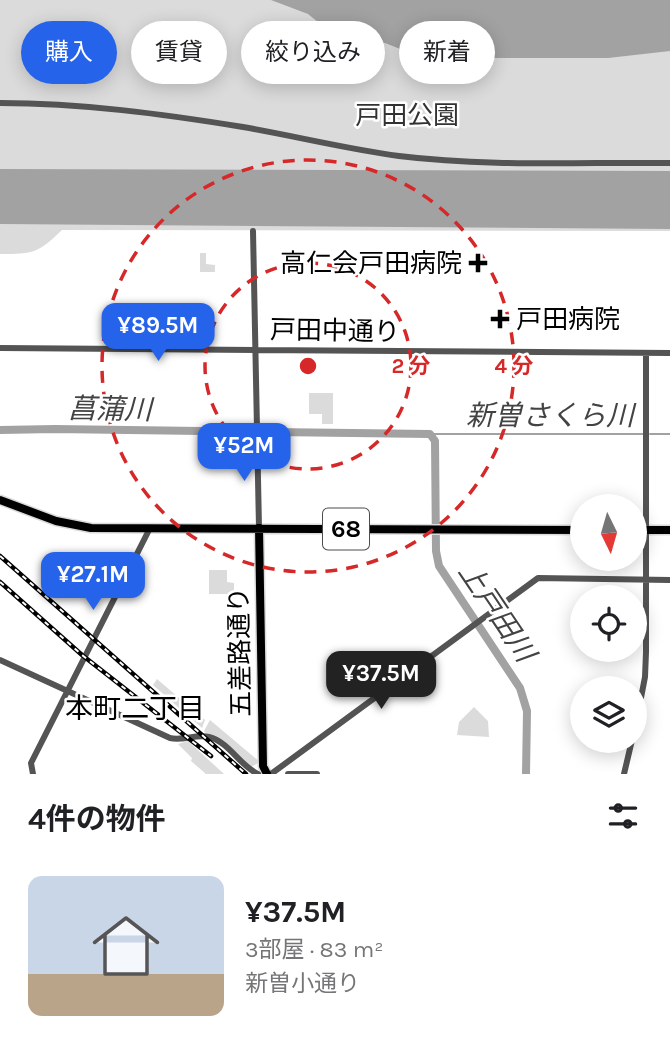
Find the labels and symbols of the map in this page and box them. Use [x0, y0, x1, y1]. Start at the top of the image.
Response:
park label: 戸田公園 [355, 100, 459, 131]
place label: 高仁会戸田病院 [280, 248, 462, 279]
marker: 高仁会戸田病院 [468, 253, 488, 273]
pin: ¥89.5M [101, 304, 215, 363]
place label: 戸田病院 [516, 304, 620, 335]
marker: 戸田病院 [490, 309, 510, 329]
street label: 戸田中通り [270, 314, 400, 348]
centre of rings [296, 354, 320, 378]
text: 2 分 [391, 354, 431, 378]
text: 4 分 [495, 354, 533, 378]
water label: 菖蒲川 [68, 392, 155, 426]
water label: 新曽さくら川 [466, 399, 637, 432]
pin: ¥52M [203, 424, 285, 483]
north arrow [570, 494, 648, 570]
road number: 68 [323, 508, 369, 550]
pin: ¥27.1M [36, 552, 150, 612]
water label: 上戸田川 [452, 556, 544, 670]
street label: 五差路通り [223, 587, 257, 717]
pin: ¥37.5M [324, 652, 438, 711]
district label: 本町二丁目 [65, 692, 205, 725]

